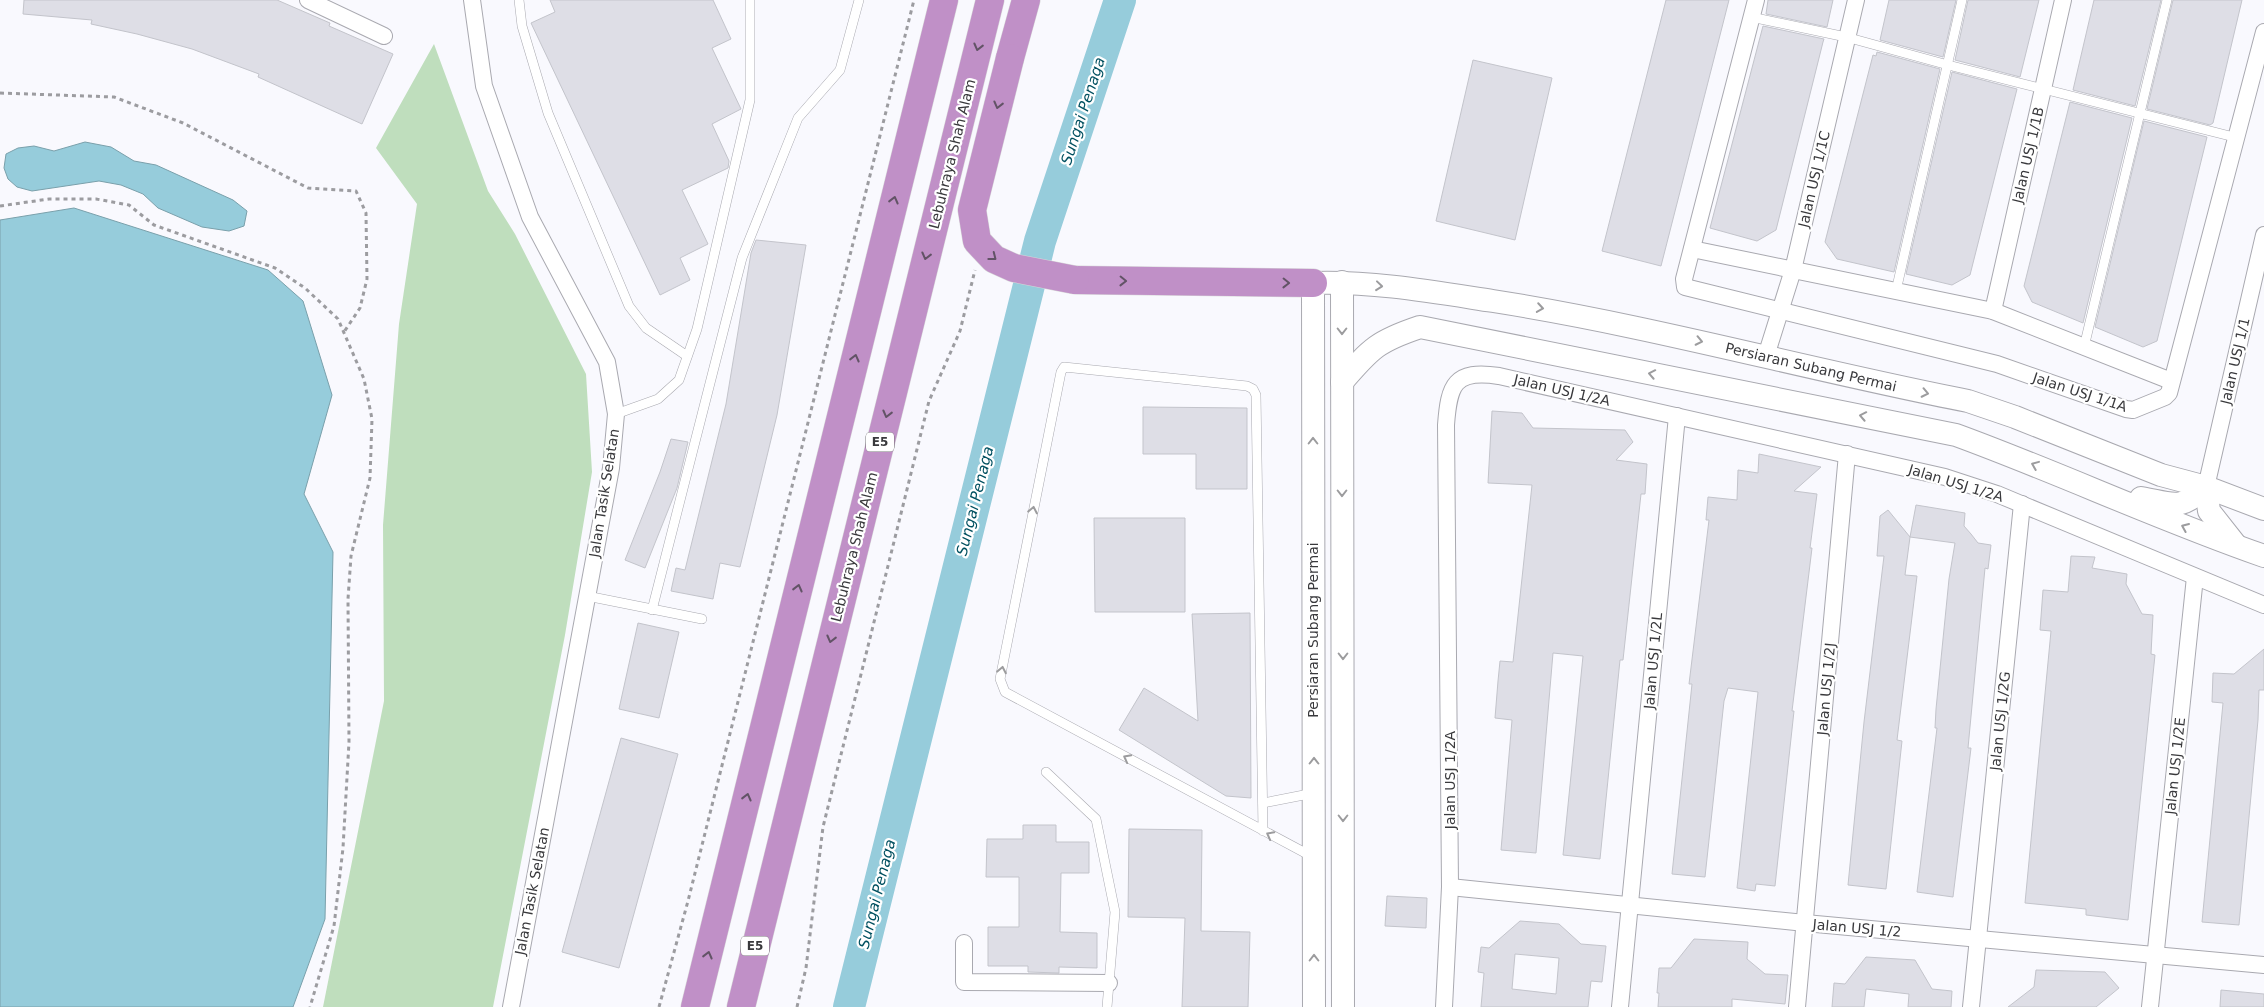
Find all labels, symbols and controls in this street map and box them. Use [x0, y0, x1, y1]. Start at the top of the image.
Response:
one-way arrow [973, 43, 984, 52]
water label: Sungai Penaga [1057, 55, 1109, 167]
street label: Lebuhraya Shah Alam [926, 77, 978, 231]
one-way arrow [993, 101, 1004, 110]
street label: Jalan USJ 1/1B [2009, 105, 2047, 206]
street label: Jalan USJ 1/1C [1795, 129, 1833, 230]
one-way arrow [888, 196, 899, 205]
one-way arrow [921, 251, 932, 260]
one-way arrow [988, 251, 997, 260]
one-way arrow [1120, 276, 1128, 287]
one-way arrow [1282, 278, 1290, 288]
one-way arrow [1375, 280, 1383, 291]
one-way arrow [1535, 303, 1544, 313]
street label: Jalan USJ 1/1 [2217, 316, 2253, 407]
one-way arrow [1337, 327, 1347, 335]
one-way arrow [1694, 335, 1703, 346]
street label: Persiaran Subang Permai [1724, 339, 1898, 395]
one-way arrow [849, 354, 860, 363]
one-way arrow [1647, 369, 1656, 379]
street label: Jalan USJ 1/1A [2030, 369, 2130, 415]
street label: Jalan USJ 1/2A [1511, 371, 1612, 409]
one-way arrow [1921, 387, 1930, 397]
one-way arrow [882, 409, 893, 418]
one-way arrow [1858, 411, 1867, 422]
street label: Jalan Tasik Selatan [586, 428, 622, 559]
road number: E5 [866, 432, 894, 452]
one-way arrow [1308, 437, 1318, 444]
water label: Sungai Penaga [953, 445, 997, 557]
street label: Jalan USJ 1/2A [1906, 461, 2006, 505]
one-way arrow [2031, 461, 2040, 471]
street label: Lebuhraya Shah Alam [828, 470, 880, 624]
one-way arrow [1337, 489, 1348, 497]
one-way arrow [1028, 506, 1038, 515]
one-way arrow [2182, 523, 2190, 533]
street label: Persiaran Subang Permai [1305, 542, 1321, 718]
one-way arrow [793, 585, 803, 593]
street label: Jalan USJ 1/2L [1641, 612, 1665, 711]
one-way arrow [826, 635, 837, 644]
street label: Jalan USJ 1/2J [1814, 642, 1838, 737]
one-way arrow [1338, 652, 1348, 660]
one-way arrow [996, 665, 1007, 674]
street label: Jalan USJ 1/2G [1987, 671, 2013, 772]
street label: Jalan USJ 1/2E [2162, 717, 2188, 816]
street label: Jalan USJ 1/2A [1442, 730, 1458, 830]
one-way arrow [1124, 754, 1133, 764]
one-way arrow [1309, 757, 1319, 764]
one-way arrow [741, 792, 752, 801]
one-way arrow [1338, 814, 1348, 822]
street label: Jalan Tasik Selatan [512, 826, 552, 957]
one-way arrow [1267, 831, 1276, 841]
water label: Sungai Penaga [855, 838, 899, 950]
street label: Jalan USJ 1/2 [1811, 916, 1902, 940]
road number: E5 [741, 936, 769, 956]
one-way arrow [702, 950, 713, 959]
one-way arrow [1309, 954, 1319, 962]

